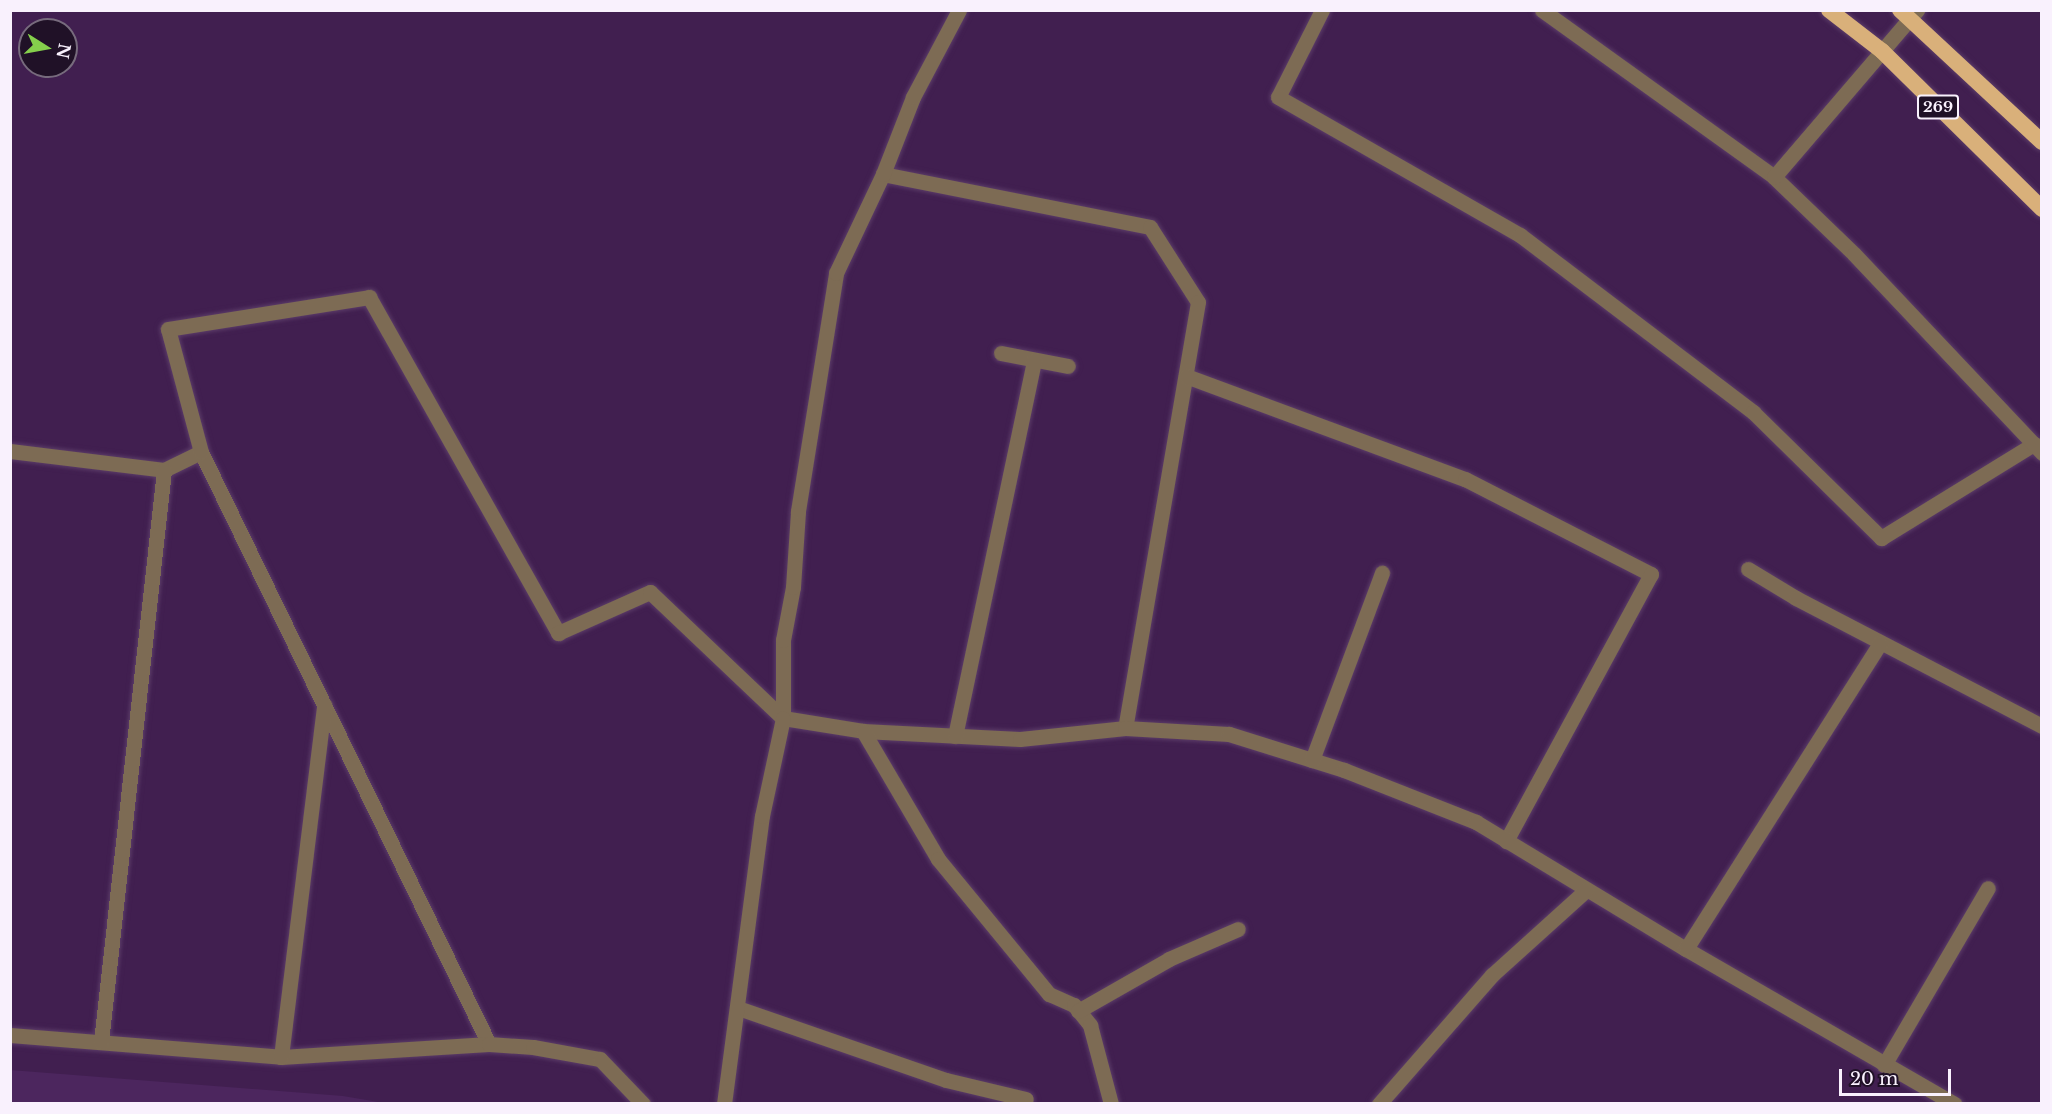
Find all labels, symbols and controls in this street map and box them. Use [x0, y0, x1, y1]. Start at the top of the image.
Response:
north arrow [18, 18, 78, 78]
text: N [52, 42, 75, 60]
road number: 269 [1917, 95, 1959, 119]
scale bar [1842, 1057, 1954, 1095]
text: 20 m [1850, 1068, 1898, 1090]

